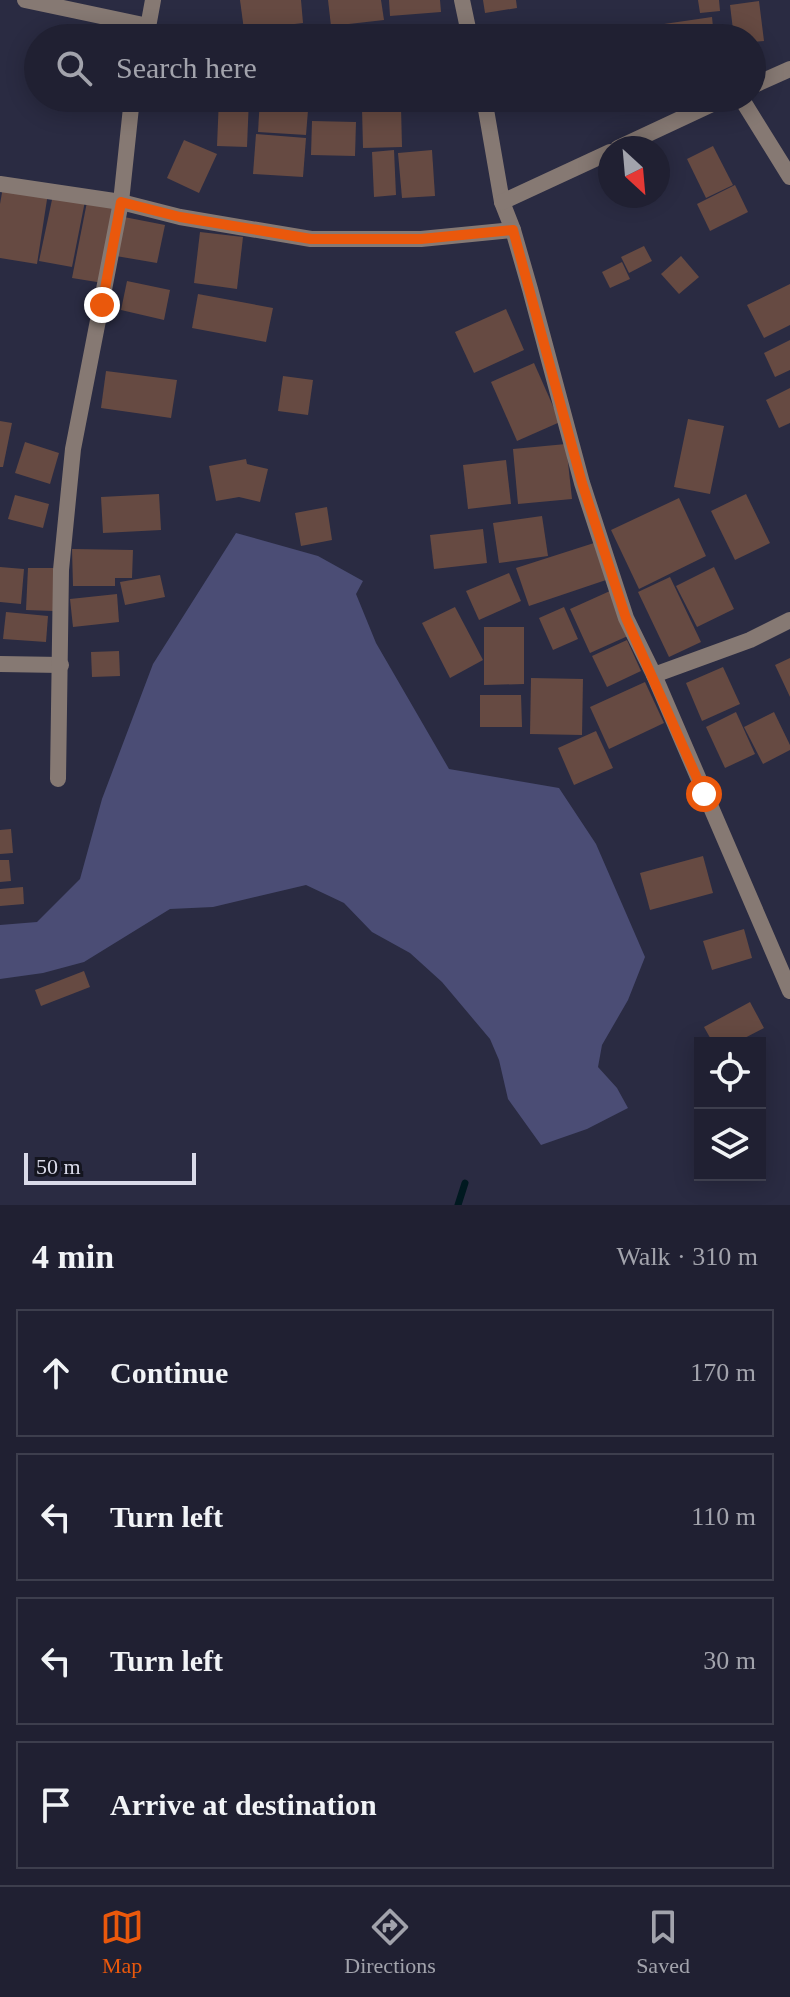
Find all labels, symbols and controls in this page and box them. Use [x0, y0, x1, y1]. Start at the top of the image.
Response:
search box [24, 24, 766, 112]
icon: search [52, 46, 96, 90]
text: Search here [116, 51, 257, 84]
north arrow [598, 136, 670, 208]
route end [84, 287, 120, 323]
route start [686, 776, 722, 812]
map controls [694, 1037, 766, 1181]
button: locate [694, 1037, 766, 1109]
button: layers [694, 1109, 766, 1181]
scale bar [24, 1149, 196, 1185]
text: 50 m [36, 1154, 81, 1179]
text: 4 min [32, 1238, 114, 1275]
text: Walk · 310 m [616, 1242, 758, 1271]
icon: ahead [34, 1351, 78, 1395]
text: Continue [110, 1356, 228, 1389]
text: 170 m [690, 1358, 756, 1387]
icon: left [34, 1495, 78, 1539]
text: Turn left [110, 1500, 223, 1533]
text: 110 m [691, 1502, 756, 1531]
icon: left [34, 1639, 78, 1683]
text: Turn left [110, 1644, 223, 1677]
text: 30 m [703, 1646, 756, 1675]
icon: arrive [34, 1783, 78, 1827]
text: Arrive at destination [110, 1788, 377, 1821]
tab: Map [100, 1905, 144, 1979]
tab: Directions [344, 1905, 436, 1979]
tab: Saved [636, 1905, 690, 1979]

